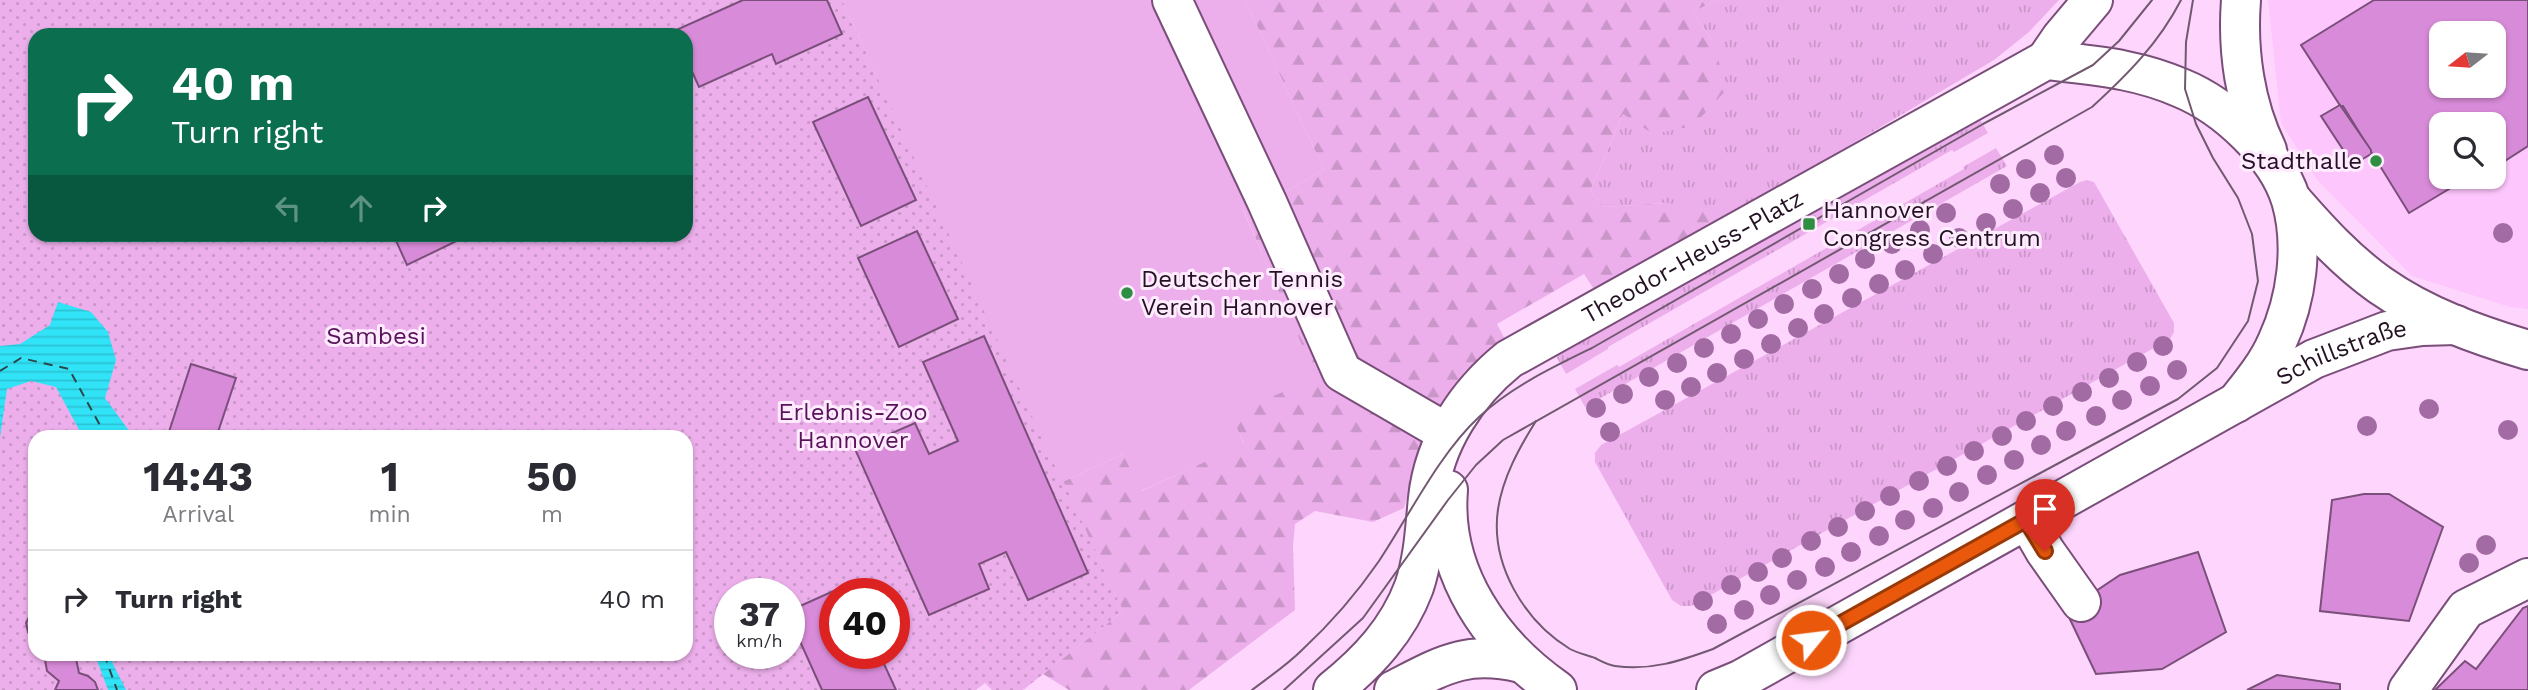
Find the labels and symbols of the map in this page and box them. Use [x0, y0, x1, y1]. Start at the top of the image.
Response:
north arrow [2429, 21, 2506, 98]
place label: Stadthalle [2241, 147, 2362, 175]
marker: Stadthalle [2368, 153, 2384, 169]
street label: Theodor-Heuss-Platz [1577, 184, 1808, 330]
place label: Hannover Congress Centrum [1823, 196, 2041, 252]
marker: Hannover Congress Centrum [1801, 216, 1817, 232]
place label: Deutscher Tennis Verein Hannover [1141, 265, 1343, 321]
marker: Deutscher Tennis Verein Hannover [1119, 285, 1135, 301]
street label: Schillstraße [2271, 314, 2409, 391]
park label: Sambesi [326, 322, 426, 350]
park label: Erlebnis-Zoo Hannover [778, 398, 928, 454]
pin [2015, 479, 2075, 551]
speed limit sign: 40 [819, 578, 910, 669]
position arrow [1774, 603, 1848, 677]

